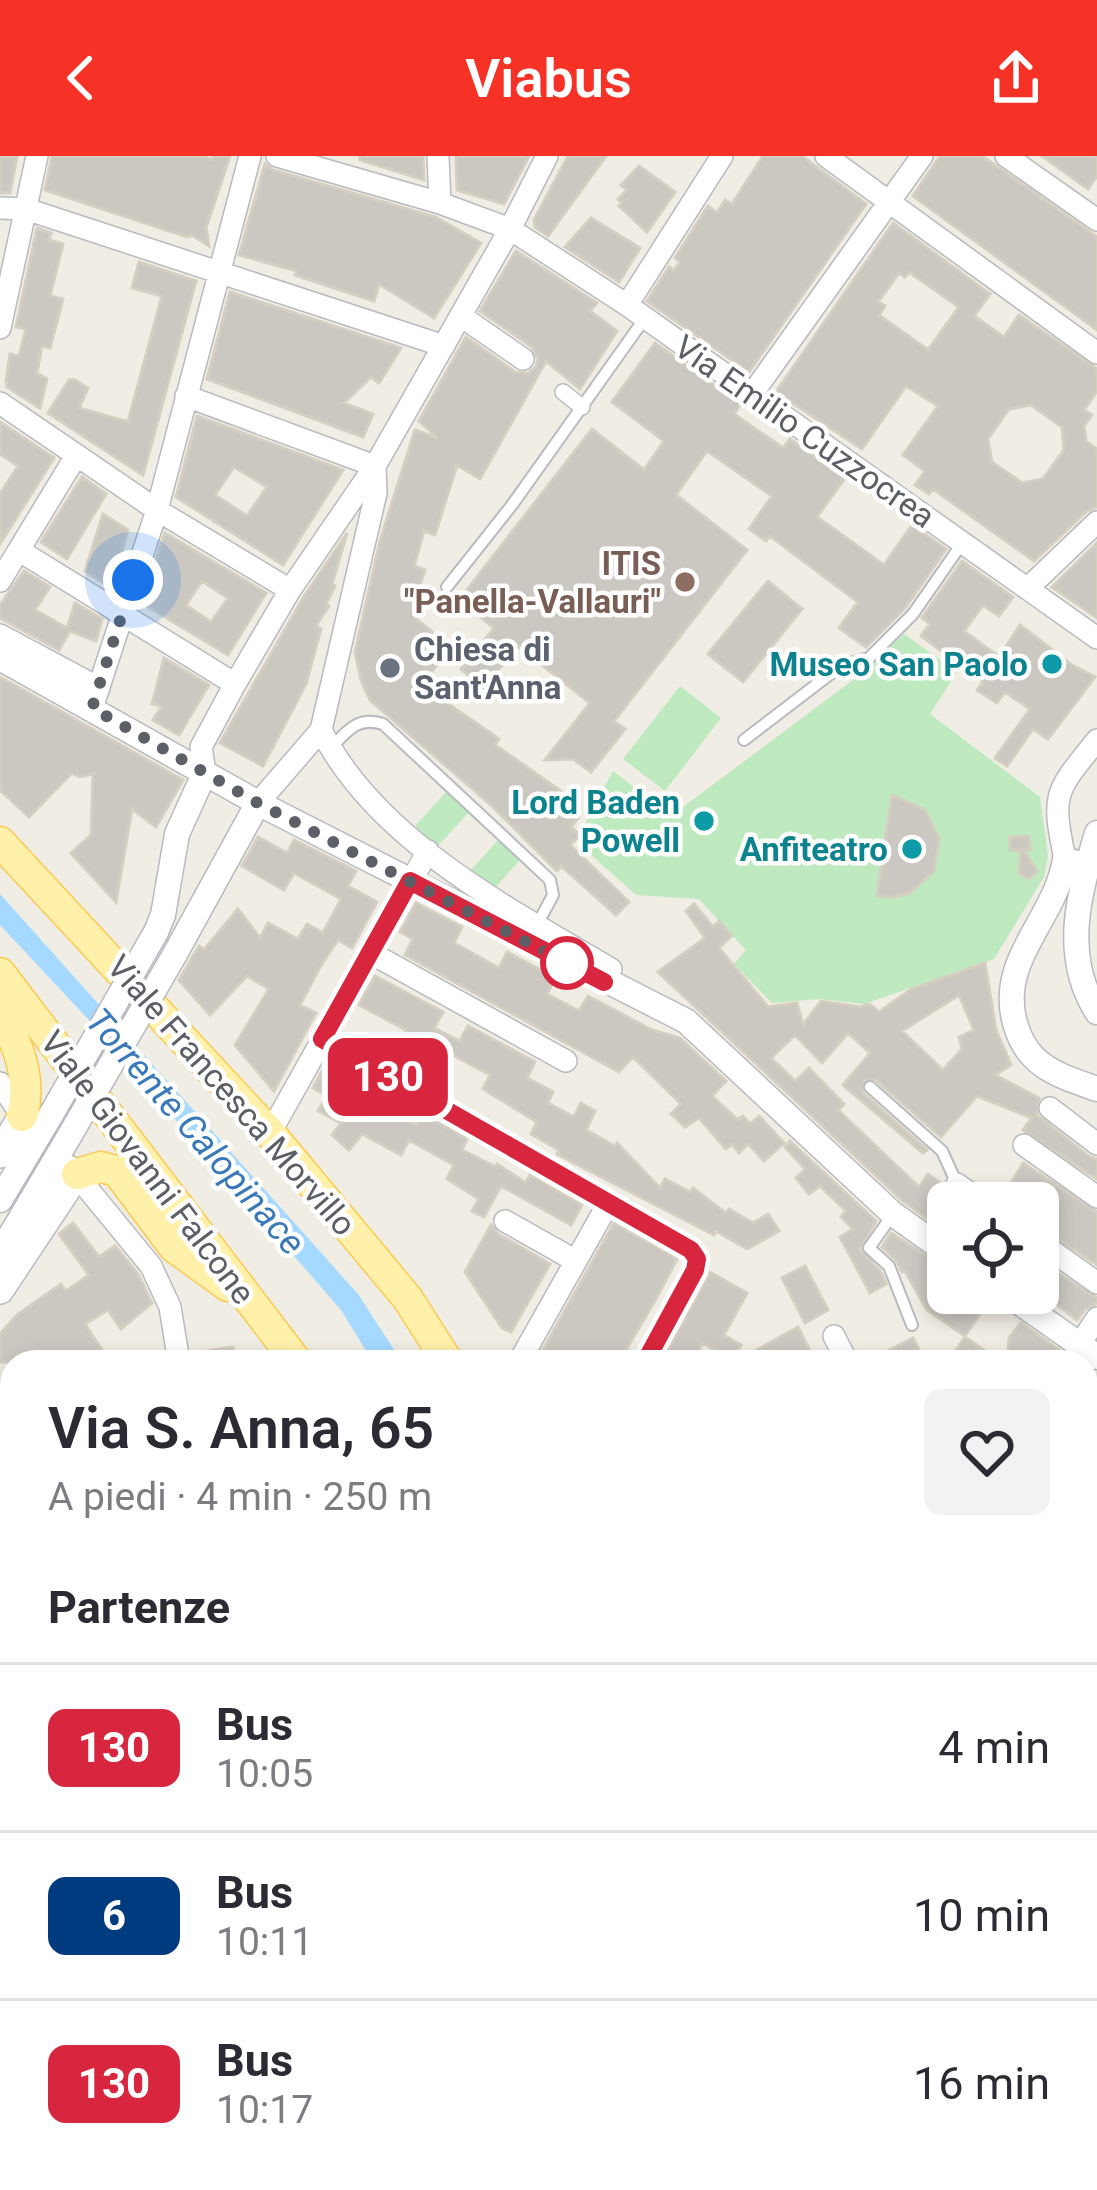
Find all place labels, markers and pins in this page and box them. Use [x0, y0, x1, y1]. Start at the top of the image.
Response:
place label: ITIS "Panella-Vallauri" [404, 544, 661, 621]
marker: ITIS "Panella-Vallauri" [672, 569, 698, 595]
place label: Chiesa di Sant'Anna [414, 630, 561, 707]
place label: Museo San Paolo [770, 645, 1028, 684]
marker: Museo San Paolo [1039, 651, 1065, 677]
marker: Chiesa di Sant'Anna [377, 655, 403, 681]
place label: Lord Baden Powell [511, 783, 680, 860]
marker: Lord Baden Powell [691, 808, 717, 834]
place label: Anfiteatro [740, 830, 888, 869]
marker: Anfiteatro [899, 836, 925, 862]
unlabelled marker [542, 938, 592, 988]

